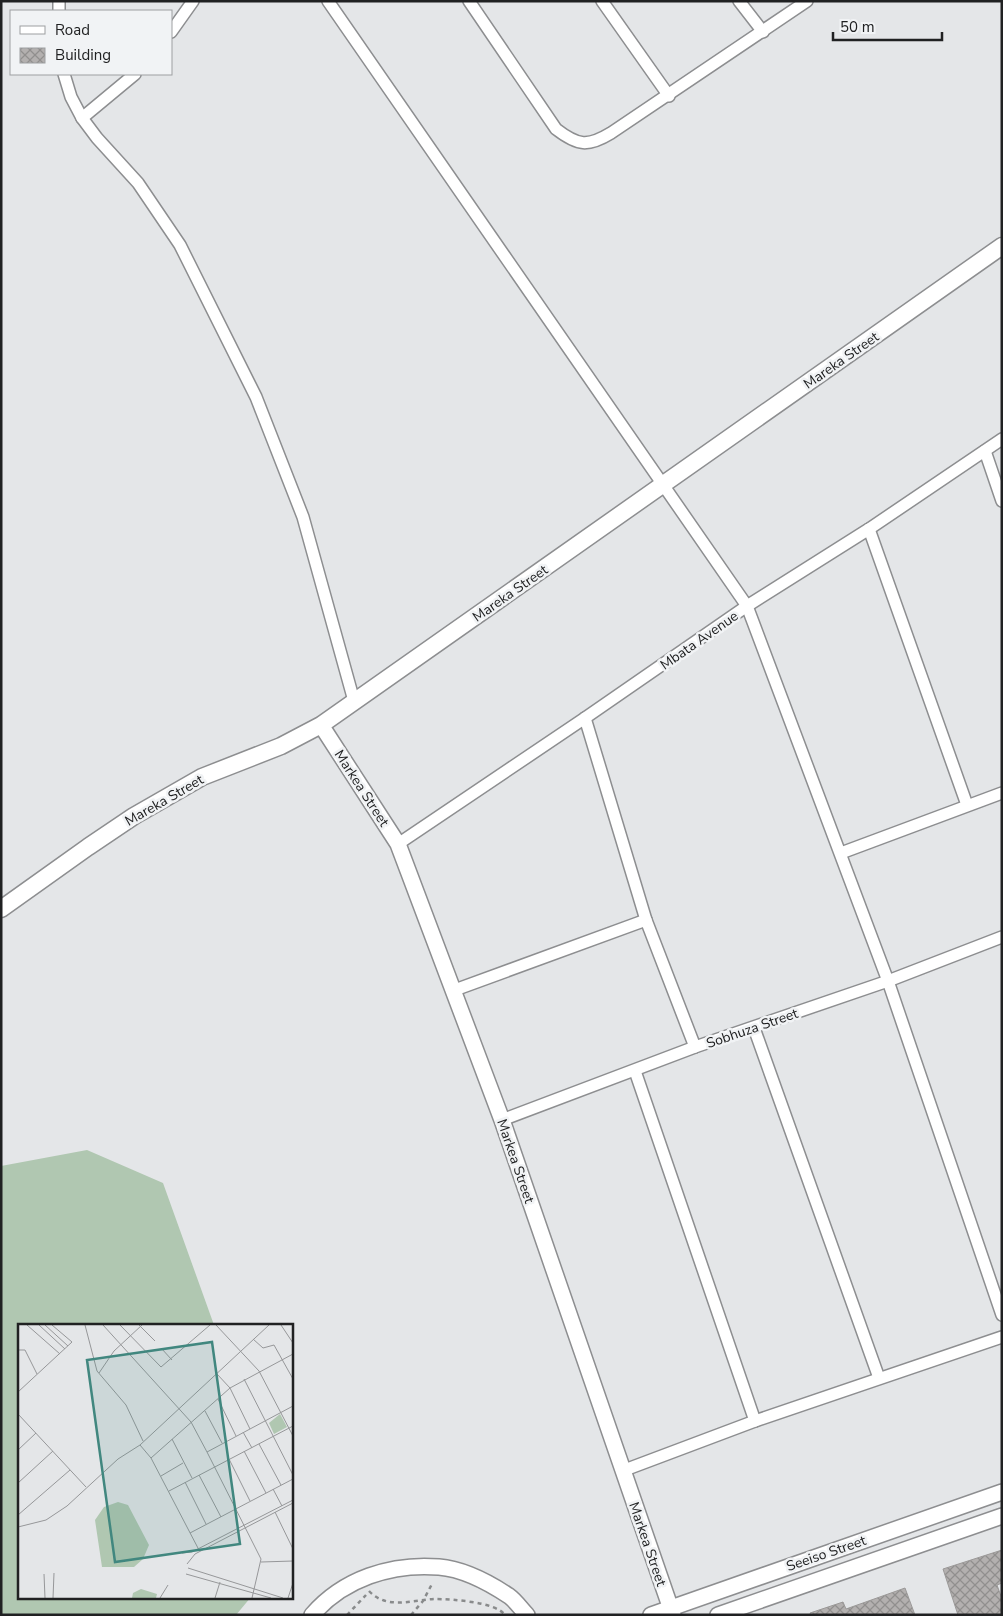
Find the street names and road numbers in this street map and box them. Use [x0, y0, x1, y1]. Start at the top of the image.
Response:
street label: Mareka Street [800, 327, 883, 393]
street label: Mareka Street [469, 560, 552, 626]
street label: Mbata Avenue [657, 606, 742, 674]
street label: Markea Street [330, 746, 394, 830]
street label: Mareka Street [121, 770, 207, 831]
street label: Sobhuza Street [704, 1004, 801, 1053]
street label: Markea Street [492, 1117, 539, 1206]
street label: Markea Street [624, 1500, 671, 1589]
street label: Seeiso Street [784, 1531, 869, 1576]

